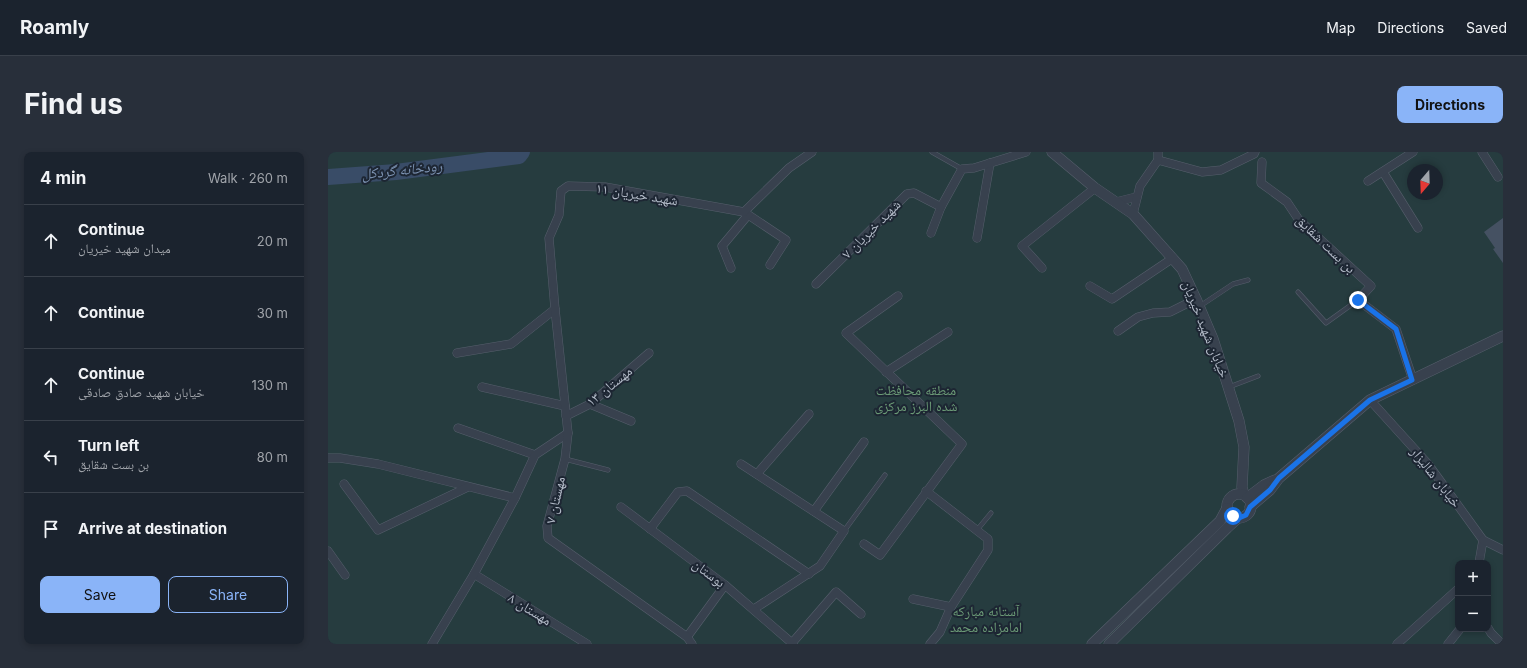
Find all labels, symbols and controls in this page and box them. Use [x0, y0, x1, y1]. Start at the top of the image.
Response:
text: Roamly [20, 16, 89, 39]
text: Map [1326, 19, 1355, 36]
text: Directions [1377, 19, 1444, 36]
text: Saved [1466, 19, 1507, 36]
button: Directions [1397, 86, 1503, 123]
text: Find us [24, 87, 123, 121]
water label: رودخانه گردکل [361, 156, 443, 183]
north arrow [1407, 164, 1443, 200]
text: 4 min [40, 168, 86, 188]
text: Walk · 260 m [208, 170, 288, 186]
street label: شهید خیریان ۱۱ [595, 179, 679, 209]
street label: شهید خیریان ۷ [838, 196, 904, 262]
street label: بن بست شقایق [1292, 211, 1360, 278]
text: Continue [78, 220, 145, 239]
icon: ahead [40, 230, 62, 252]
text: 20 m [257, 233, 288, 249]
text: میدان شهید خیریان [78, 240, 171, 256]
street label: خیابان شهید خیریان [1178, 278, 1234, 380]
route end [1349, 291, 1367, 309]
icon: ahead [40, 302, 62, 324]
text: Continue [78, 303, 145, 322]
text: 30 m [257, 305, 288, 321]
street label: مهستان ۱۳ [582, 362, 636, 410]
text: Continue [78, 364, 145, 383]
icon: ahead [40, 374, 62, 396]
text: 130 m [251, 377, 288, 393]
park label: منطقه محافظت شده البرز مرکزی [874, 381, 958, 415]
text: خیابان شهید صادق صادقی [78, 384, 205, 400]
text: Turn left [78, 436, 139, 455]
street label: خیابان شالیزار [1406, 442, 1465, 511]
icon: left [40, 446, 62, 468]
text: 80 m [257, 449, 288, 465]
text: بن بست شقایق [78, 456, 149, 472]
street label: مهستان ۷ [541, 475, 569, 525]
route start [1224, 507, 1242, 525]
icon: arrive [40, 518, 62, 540]
text: Arrive at destination [78, 519, 227, 538]
street label: بوستان [689, 555, 729, 591]
map controls [1455, 560, 1491, 632]
button: + [1455, 560, 1491, 596]
button: Save [40, 576, 160, 613]
button: Share [168, 576, 288, 613]
street label: مهستان ۸ [505, 589, 555, 629]
button: − [1455, 596, 1491, 632]
park label: آستانه مبارکه امامزاده محمد [950, 602, 1022, 636]

